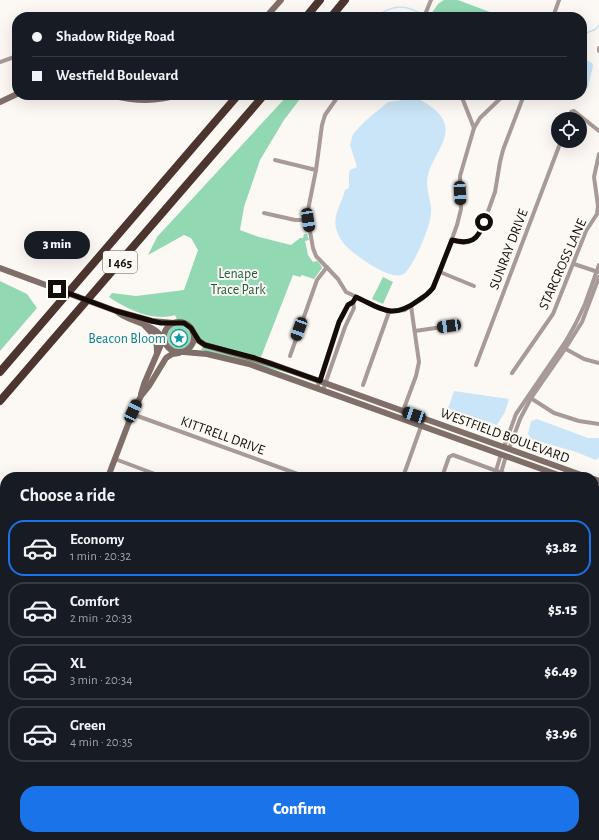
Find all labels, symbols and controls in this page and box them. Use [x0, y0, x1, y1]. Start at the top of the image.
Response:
text: Shadow Ridge Road [56, 29, 175, 44]
text: Westfield Boulevard [56, 68, 178, 83]
map controls [551, 112, 587, 148]
button: locate [551, 112, 587, 148]
car [453, 181, 467, 205]
car [300, 207, 316, 233]
street label: SUNRAY DRIVE [487, 207, 531, 291]
route start [475, 213, 493, 231]
street label: STARCROSS LANE [537, 217, 589, 312]
callout: 3 min [24, 231, 90, 259]
text: 3 min [43, 238, 71, 251]
road number: I 465 [103, 251, 137, 273]
park label: Lenape Trace Park [210, 267, 266, 297]
route end [48, 280, 66, 298]
car [289, 316, 309, 342]
car [436, 318, 462, 334]
place icon: Beacon Bloom [169, 328, 189, 348]
place label: Beacon Bloom [88, 332, 166, 346]
car [122, 398, 144, 424]
car [401, 405, 427, 425]
street label: WESTFIELD BOULEVARD [438, 406, 571, 466]
street label: KITTRELL DRIVE [179, 414, 267, 458]
text: Choose a ride [20, 487, 115, 505]
icon: car [22, 530, 58, 566]
text: Economy [70, 532, 124, 547]
text: $3.82 [545, 540, 577, 555]
text: 1 min · 20:32 [70, 550, 131, 563]
icon: car [22, 592, 58, 628]
text: Comfort [70, 594, 119, 609]
text: $5.15 [548, 602, 577, 617]
text: 2 min · 20:33 [70, 612, 132, 625]
icon: car [22, 654, 58, 690]
text: XL [70, 656, 86, 671]
text: $6.49 [544, 664, 577, 679]
text: 3 min · 20:34 [70, 674, 132, 687]
icon: car [22, 716, 58, 752]
text: Green [70, 718, 106, 733]
text: $3.96 [545, 726, 577, 741]
text: 4 min · 20:35 [70, 736, 132, 749]
button: Confirm [20, 786, 579, 832]

